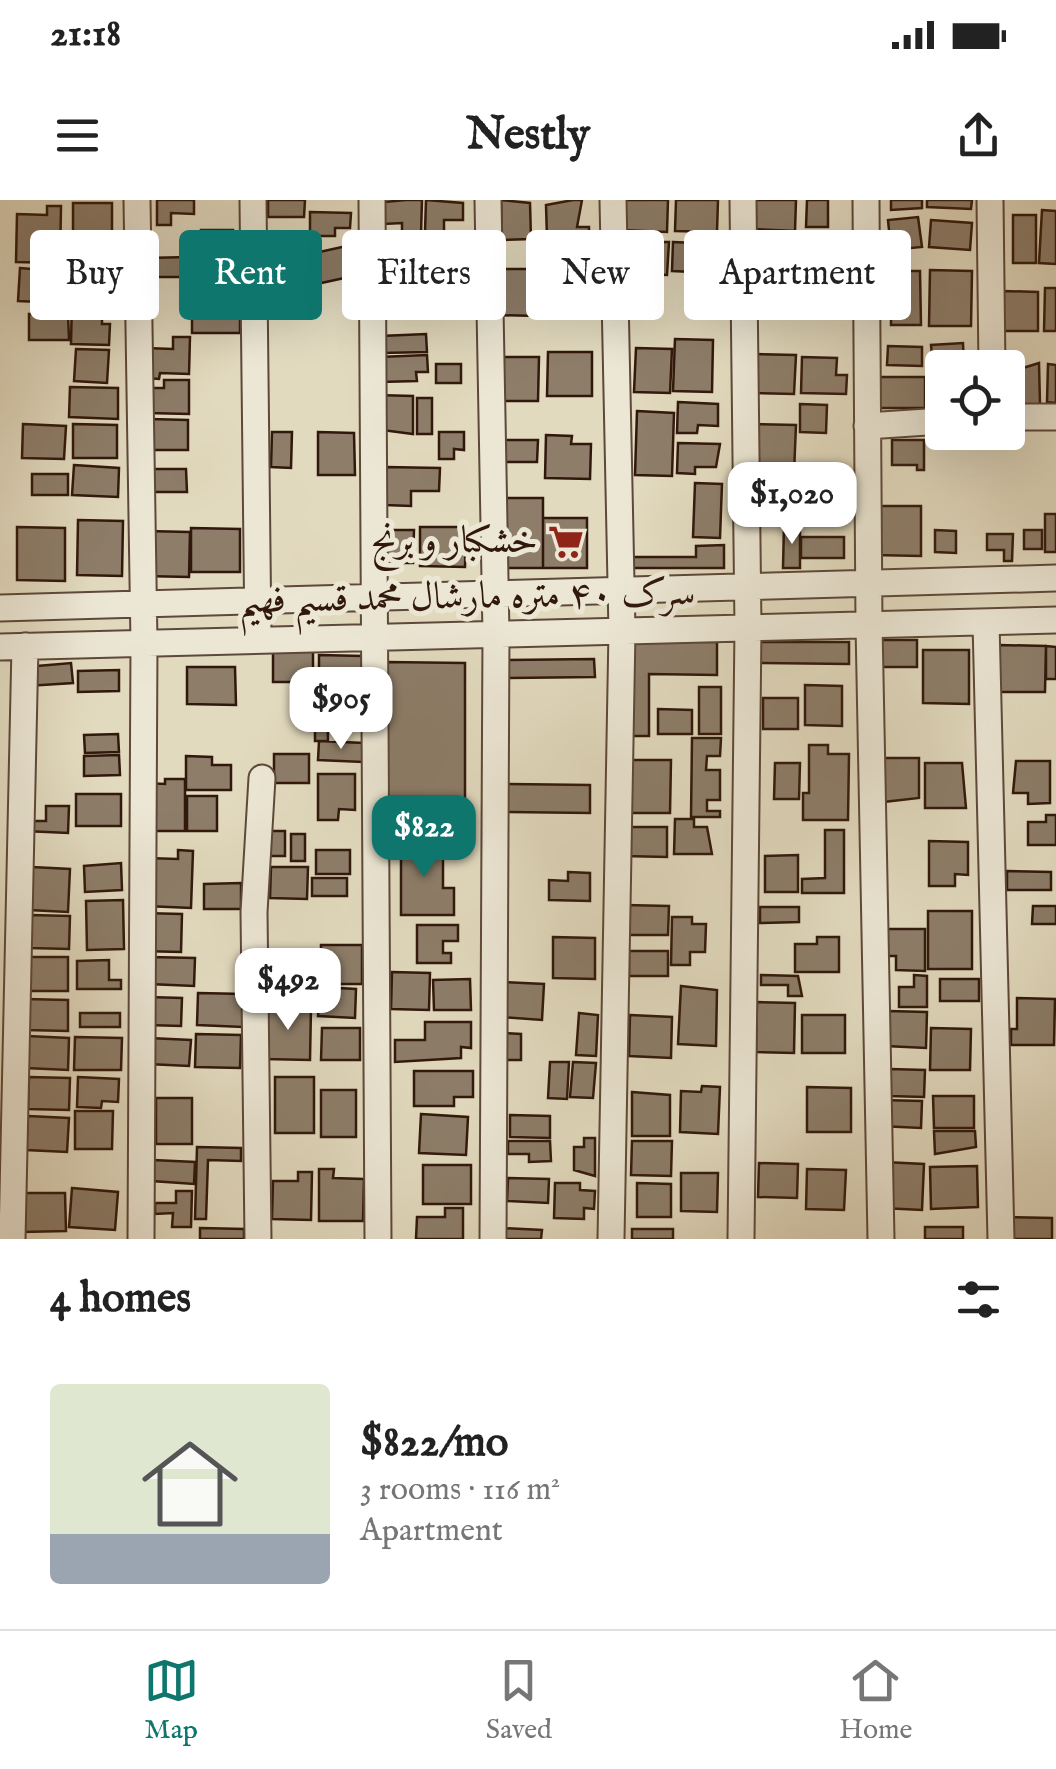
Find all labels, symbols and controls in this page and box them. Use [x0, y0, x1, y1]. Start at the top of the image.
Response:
text: 21:18 [50, 11, 121, 59]
text: Nestly [466, 107, 590, 164]
icon: menu [50, 108, 105, 163]
icon: share [951, 108, 1006, 163]
chip: Buy [30, 230, 159, 320]
chip: Rent [179, 230, 322, 320]
chip: Filters [342, 230, 506, 320]
chip: New [526, 230, 664, 320]
chip: Apartment [684, 230, 911, 320]
map controls [925, 350, 1025, 450]
button: locate [925, 350, 1025, 450]
pin: $1,020 [711, 462, 873, 547]
text: $1,020 [750, 474, 834, 515]
place label: خشکبار و برنج [371, 518, 538, 571]
supermarket icon: خشکبار و برنج [547, 523, 585, 561]
street label: سرک ۴۰ متره مارشال محمد قسیم فهیم [238, 570, 696, 637]
pin: $905 [282, 667, 400, 752]
text: $905 [312, 679, 371, 720]
pin: $822 [365, 795, 483, 880]
text: $822 [394, 807, 454, 848]
pin: $492 [229, 948, 347, 1033]
text: $492 [257, 960, 319, 1001]
icon: filters [951, 1272, 1006, 1327]
text: 4 homes [50, 1273, 191, 1326]
text: $822/mo [360, 1417, 508, 1470]
icon: home [130, 1424, 250, 1544]
text: 3 rooms · 116 m² [360, 1470, 560, 1511]
text: Apartment [360, 1511, 503, 1552]
tab: Map [144, 1653, 199, 1748]
tab: Saved [486, 1653, 552, 1748]
tab: Home [839, 1653, 912, 1748]

